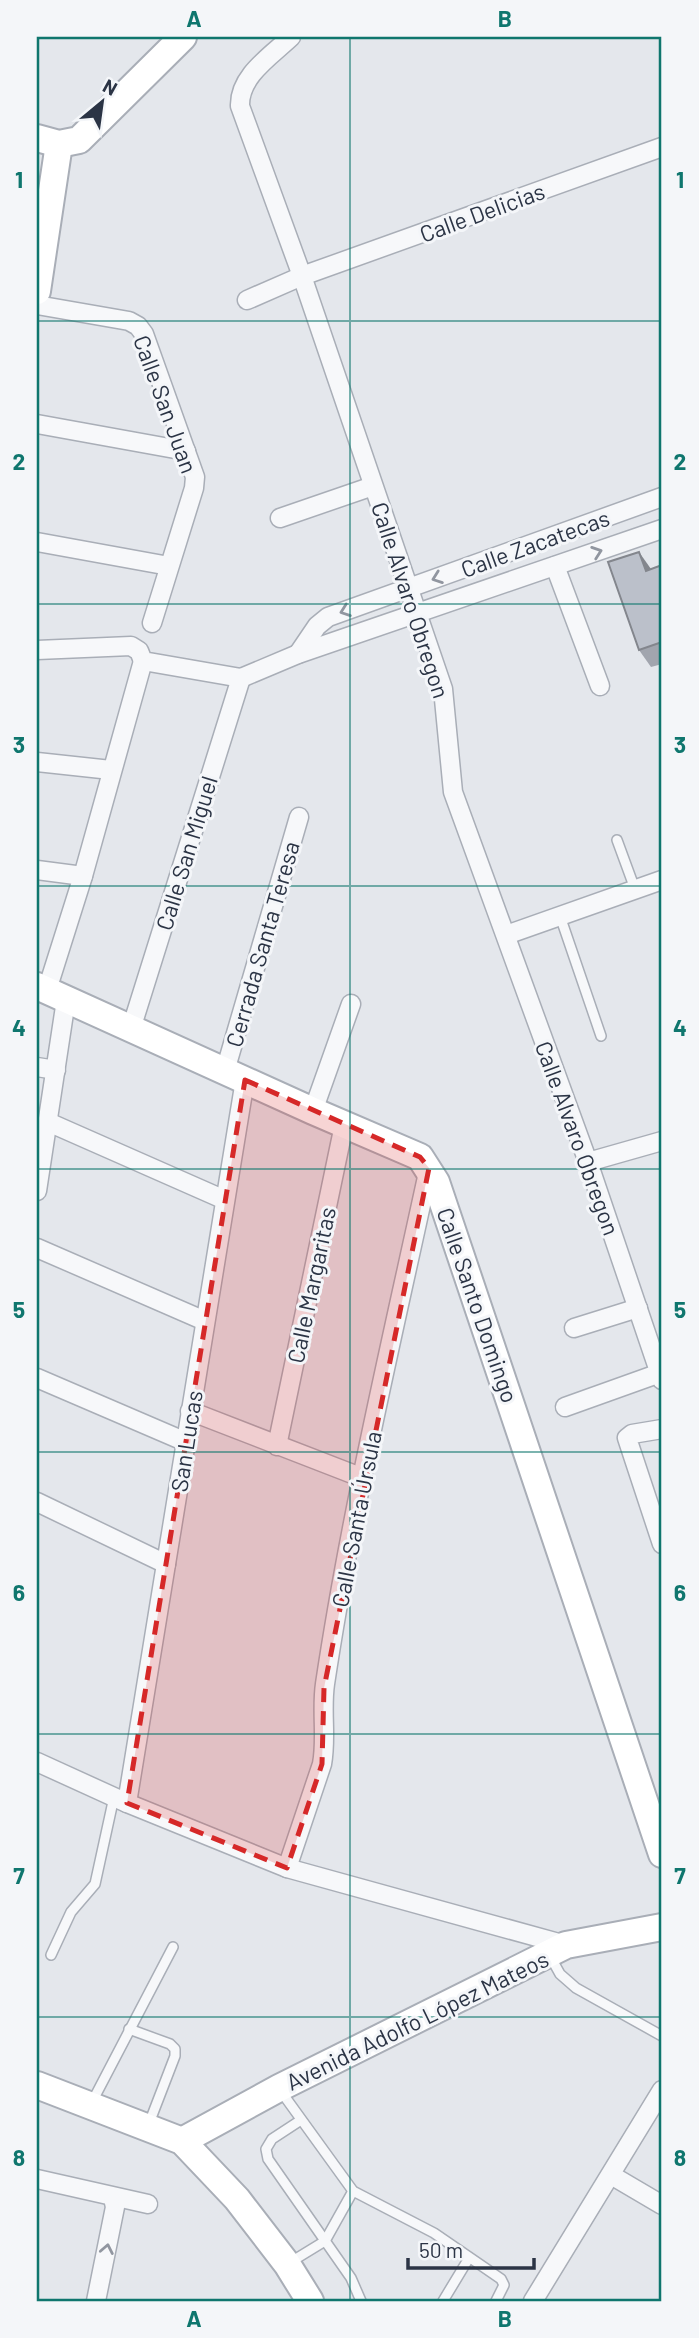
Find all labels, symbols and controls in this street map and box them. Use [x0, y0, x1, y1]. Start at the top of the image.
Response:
text: A [186, 4, 202, 32]
text: B [498, 4, 512, 32]
north arrow [66, 66, 136, 136]
text: N [99, 74, 122, 100]
text: 1 [15, 165, 23, 193]
text: 1 [676, 165, 684, 193]
street label: Calle Delicias [416, 176, 548, 248]
street label: Calle San Juan [128, 331, 204, 477]
text: 2 [13, 447, 25, 475]
text: 2 [674, 447, 686, 475]
street label: Calle Alvaro Obregon [366, 498, 456, 702]
street label: Calle Zacatecas [457, 503, 613, 583]
one-way arrow [591, 546, 603, 560]
one-way arrow [431, 570, 443, 584]
one-way arrow [340, 602, 352, 616]
text: 3 [13, 730, 25, 758]
text: 3 [674, 730, 686, 758]
street label: Calle San Miguel [149, 773, 223, 933]
street label: Cerrada Santa Teresa [219, 838, 305, 1050]
text: 4 [12, 1013, 26, 1041]
text: 4 [673, 1013, 687, 1041]
street label: Calle Alvaro Obregon [530, 1037, 626, 1239]
street label: Calle Margaritas [281, 1204, 341, 1366]
street label: Calle Santo Domingo [431, 1204, 525, 1406]
text: 5 [13, 1295, 25, 1323]
text: 5 [674, 1295, 686, 1323]
street label: San Lucas [164, 1388, 208, 1494]
street label: Calle Santa Úrsula [325, 1429, 387, 1609]
text: 6 [13, 1578, 25, 1606]
text: 6 [674, 1578, 686, 1606]
text: 7 [13, 1861, 25, 1889]
text: 7 [674, 1861, 686, 1889]
street label: Avenida Adolfo López Mateos [281, 1944, 553, 2096]
text: 8 [13, 2143, 25, 2171]
text: 8 [674, 2143, 686, 2171]
scale bar [408, 2226, 534, 2270]
text: 50 m [419, 2237, 463, 2262]
one-way arrow [98, 2243, 113, 2255]
text: A [186, 2304, 202, 2332]
text: B [498, 2304, 512, 2332]

